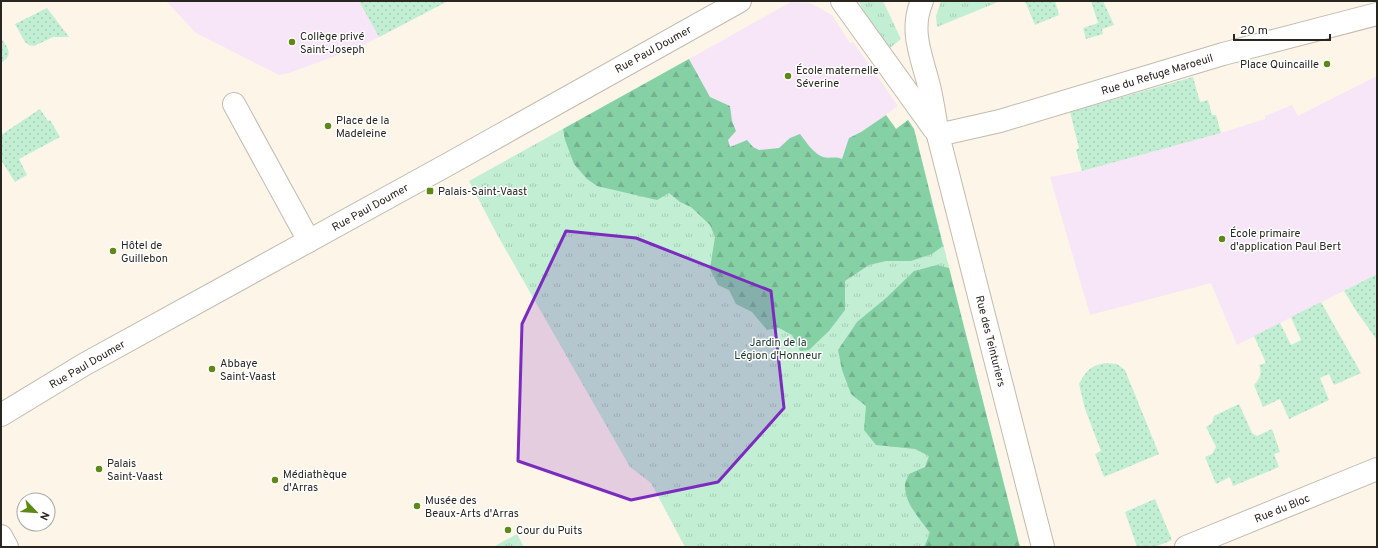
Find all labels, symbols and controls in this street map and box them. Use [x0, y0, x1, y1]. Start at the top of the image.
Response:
scale bar [1234, 16, 1330, 42]
street label: Rue Paul Doumer [613, 23, 695, 77]
text: 20 m [1240, 23, 1268, 39]
place label: Collège privé Saint-Joseph [300, 30, 365, 57]
marker: Collège privé Saint-Joseph [287, 37, 297, 47]
street label: Rue du Refuge Maroeuil [1100, 51, 1215, 99]
place label: Place Quincaille [1240, 58, 1319, 72]
marker: Place Quincaille [1322, 59, 1332, 69]
place label: École maternelle Séverine [796, 63, 879, 91]
marker: École maternelle Séverine [783, 71, 793, 81]
place label: Place de la Madeleine [336, 114, 389, 141]
marker: Place de la Madeleine [323, 121, 333, 131]
street label: Rue Paul Doumer [330, 181, 412, 235]
place label: Palais-Saint-Vaast [438, 185, 527, 199]
marker: Palais-Saint-Vaast [425, 186, 435, 196]
place label: École primaire d'application Paul Bert [1230, 226, 1341, 254]
marker: École primaire d'application Paul Bert [1217, 234, 1227, 244]
place label: Hôtel de Guillebon [121, 239, 168, 266]
marker: Hôtel de Guillebon [108, 246, 118, 256]
street label: Rue des Teinturiers [972, 294, 1008, 388]
park label: Jardin de la Légion d'Honneur [734, 336, 822, 363]
street label: Rue Paul Doumer [47, 337, 129, 392]
place label: Abbaye Saint-Vaast [220, 357, 276, 384]
marker: Abbaye Saint-Vaast [207, 364, 217, 374]
place label: Palais Saint-Vaast [107, 457, 163, 484]
marker: Palais Saint-Vaast [94, 464, 104, 474]
place label: Médiathèque d'Arras [283, 468, 347, 495]
marker: Médiathèque d'Arras [270, 475, 280, 485]
street label: Rue du Bloc [1253, 491, 1312, 526]
north arrow [16, 492, 56, 532]
place label: Musée des Beaux-Arts d'Arras [425, 494, 519, 521]
marker: Musée des Beaux-Arts d'Arras [412, 501, 422, 511]
text: N [36, 509, 52, 522]
place label: Cour du Puits [516, 524, 582, 538]
marker: Cour du Puits [503, 525, 513, 535]

